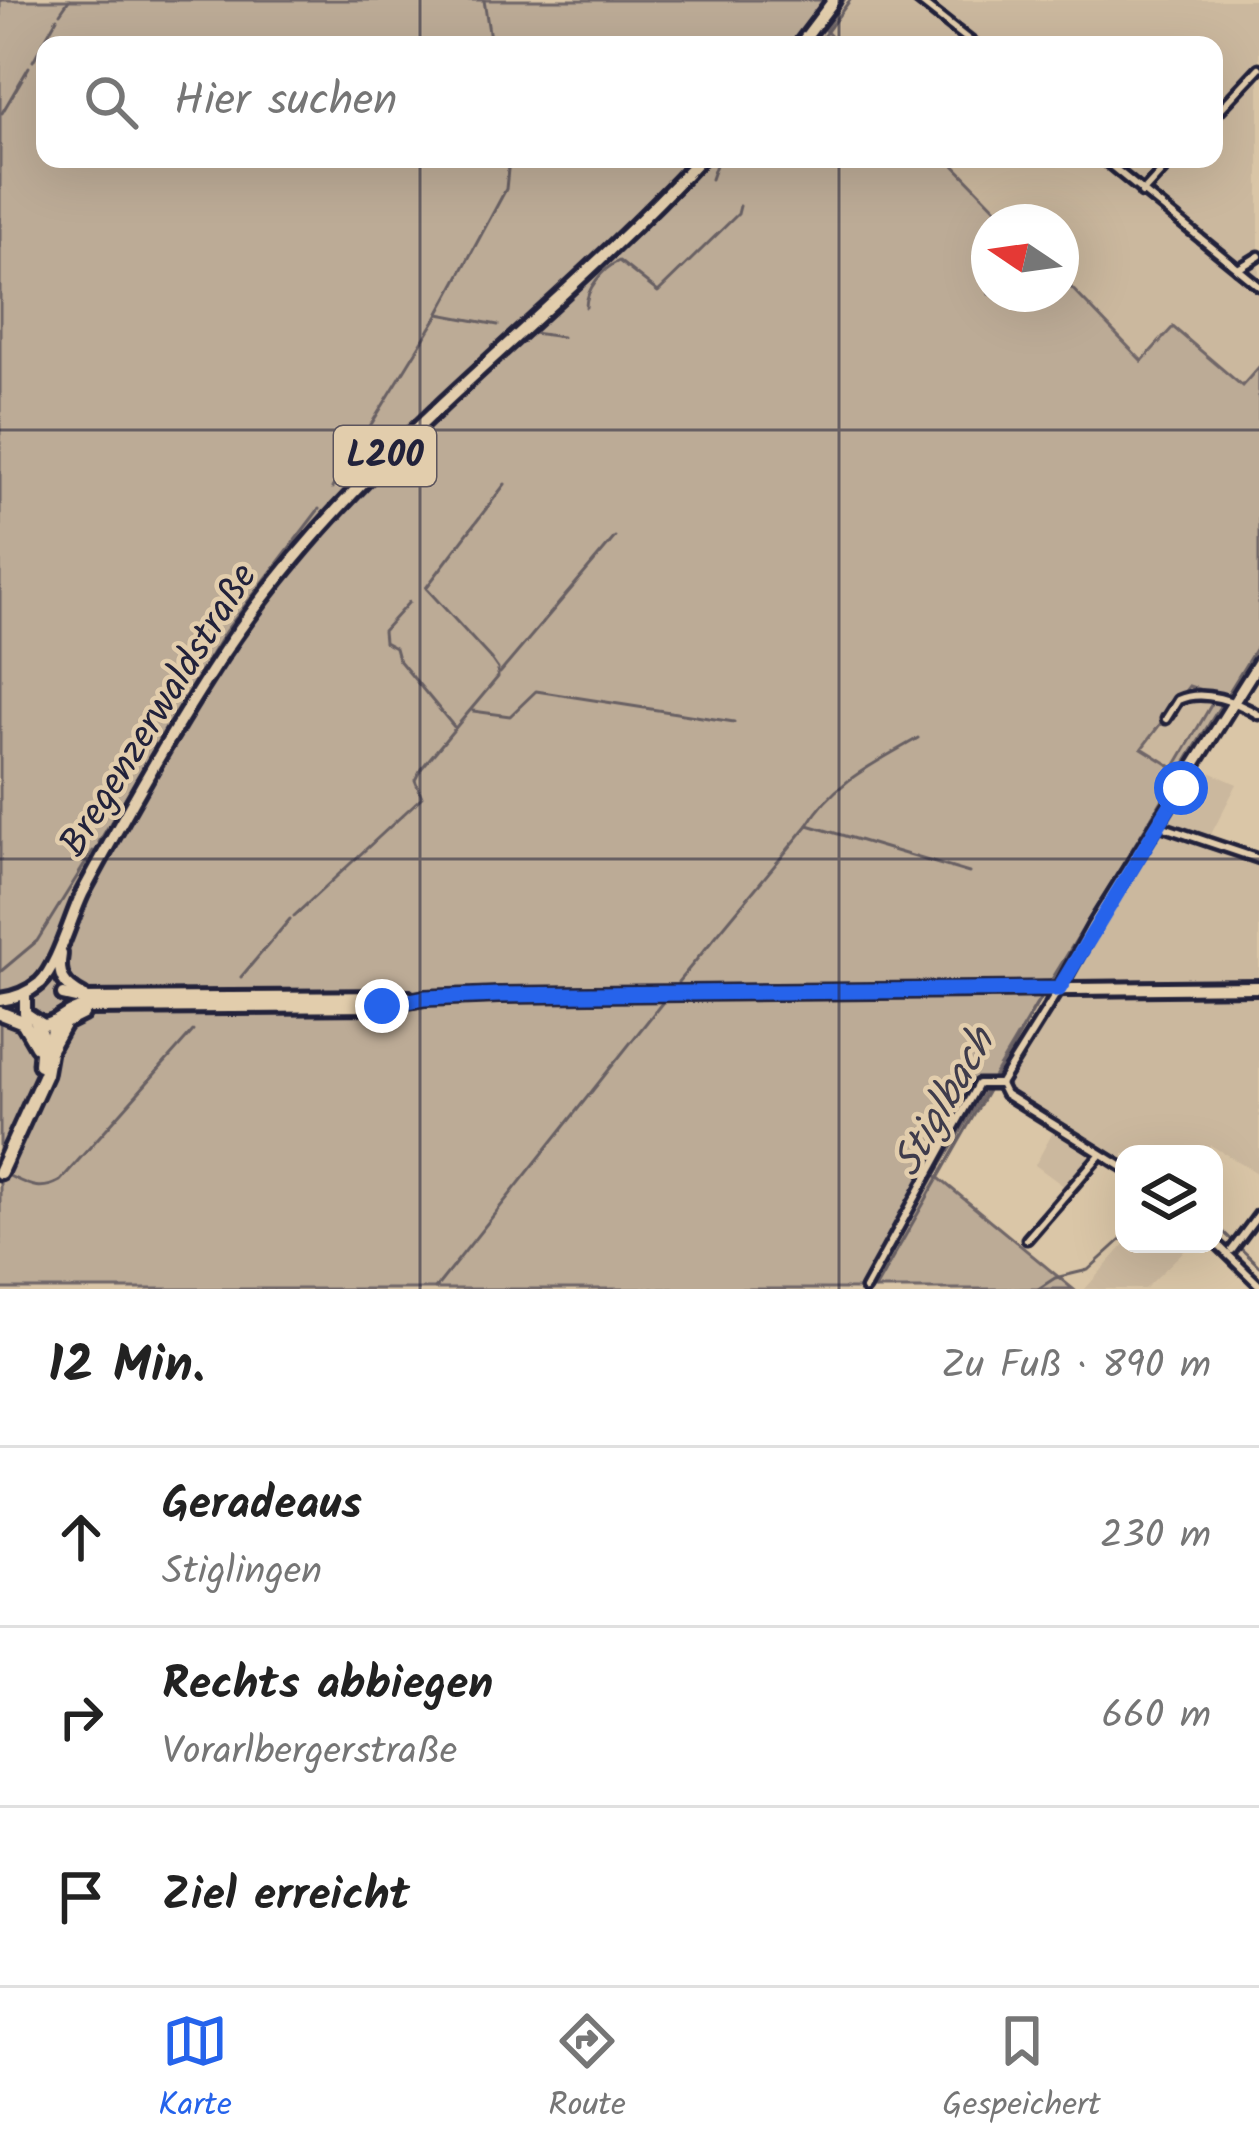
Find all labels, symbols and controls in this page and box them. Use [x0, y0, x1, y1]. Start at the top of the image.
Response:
search box [36, 36, 1223, 168]
text: Hier suchen [174, 66, 397, 138]
icon: search [78, 69, 144, 135]
north arrow [971, 204, 1079, 312]
road number: L200 [334, 426, 436, 486]
street label: Bregenzerwaldstraße [45, 552, 275, 870]
route start [1154, 761, 1208, 815]
route end [355, 979, 409, 1033]
water label: Stiglbach [876, 1013, 1016, 1190]
map controls [1115, 1145, 1223, 1253]
button: layers [1115, 1145, 1223, 1253]
text: 12 Min. [48, 1327, 205, 1408]
text: Zu Fuß · 890 m [941, 1336, 1211, 1398]
text: Geradeaus [162, 1470, 362, 1542]
icon: ahead [48, 1504, 114, 1570]
text: 230 m [1100, 1506, 1211, 1568]
text: Stiglingen [162, 1542, 322, 1604]
text: Rechts abbiegen [162, 1650, 493, 1722]
icon: right [48, 1684, 114, 1750]
text: 660 m [1101, 1686, 1211, 1748]
text: Vorarlbergerstraße [162, 1722, 457, 1784]
text: Ziel erreicht [162, 1861, 410, 1933]
icon: arrive [48, 1864, 114, 1930]
tab: Karte [158, 2008, 232, 2133]
tab: Route [548, 2008, 626, 2133]
tab: Gespeichert [942, 2008, 1101, 2133]

